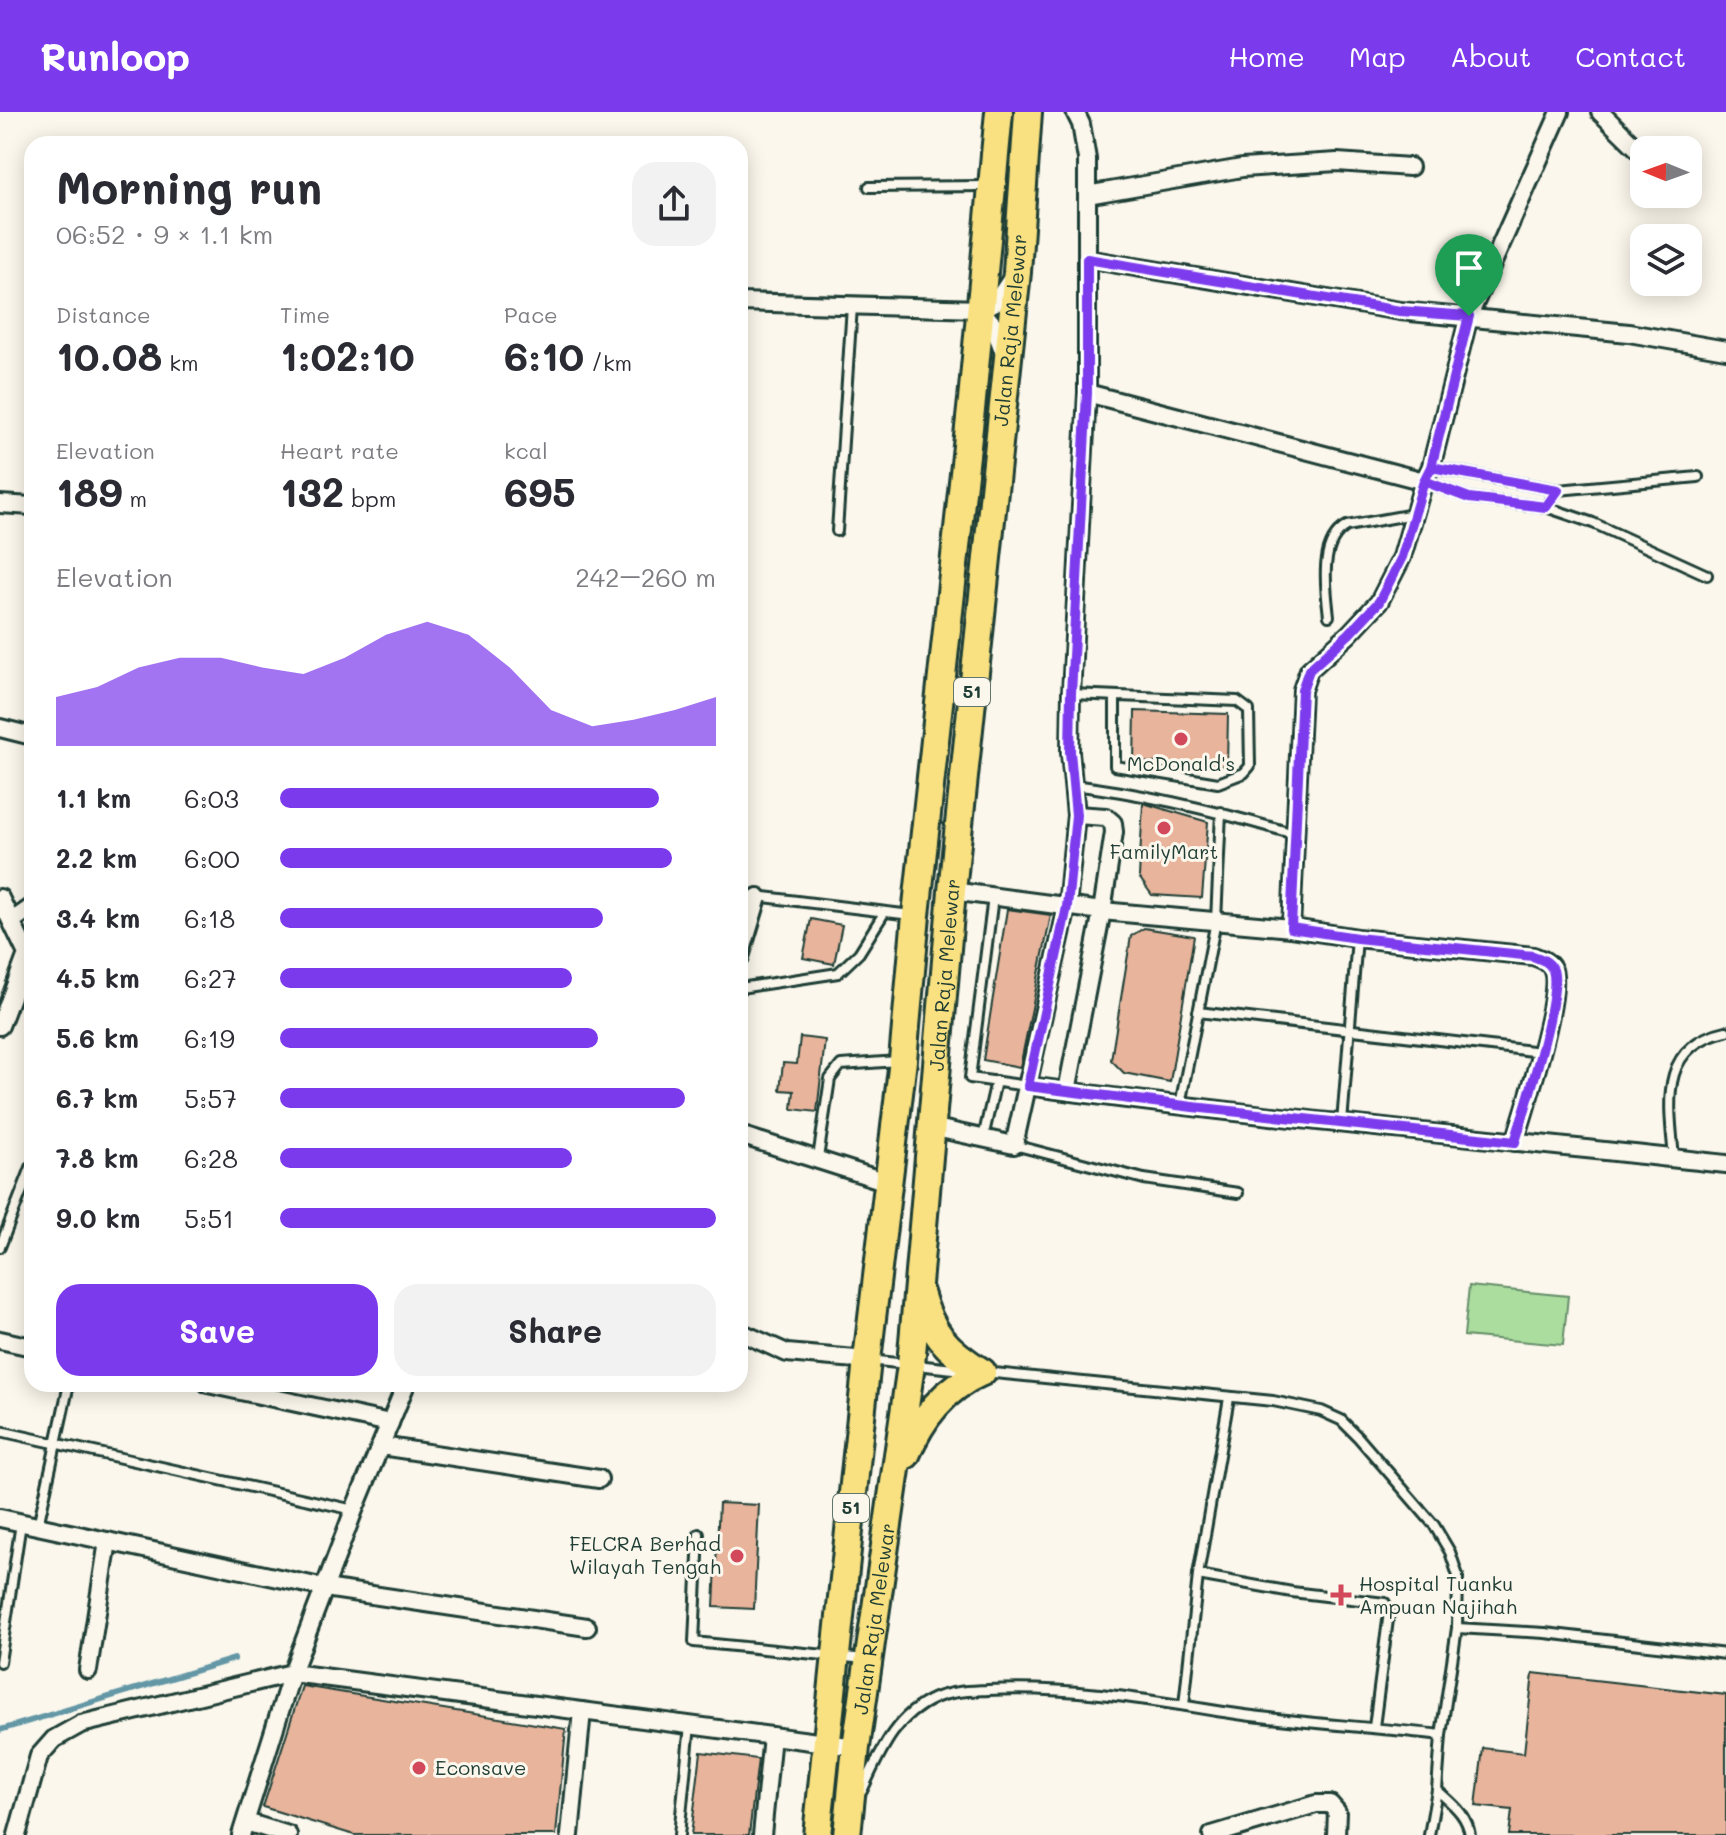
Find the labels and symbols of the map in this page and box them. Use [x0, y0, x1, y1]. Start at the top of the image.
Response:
north arrow [1630, 136, 1702, 208]
street label: Jalan Raja Melewar [987, 233, 1032, 428]
pin [1435, 234, 1503, 316]
road number: 51 [954, 678, 990, 706]
marker: McDonald's [1172, 730, 1190, 748]
place label: McDonald's [1127, 750, 1235, 776]
marker: FamilyMart [1155, 819, 1173, 837]
place label: FamilyMart [1110, 838, 1218, 864]
street label: Jalan Raja Melewar [922, 877, 965, 1072]
road number: 51 [833, 1494, 869, 1522]
street label: Jalan Raja Melewar [847, 1521, 900, 1716]
place label: FELCRA Berhad Wilayah Tengah [569, 1530, 721, 1579]
marker: FELCRA Berhad Wilayah Tengah [728, 1547, 746, 1565]
place label: Hospital Tuanku Ampuan Najihah [1359, 1570, 1517, 1619]
marker: Hospital Tuanku Ampuan Najihah [1330, 1584, 1352, 1606]
place label: Econsave [435, 1754, 526, 1780]
marker: Econsave [410, 1759, 428, 1777]

